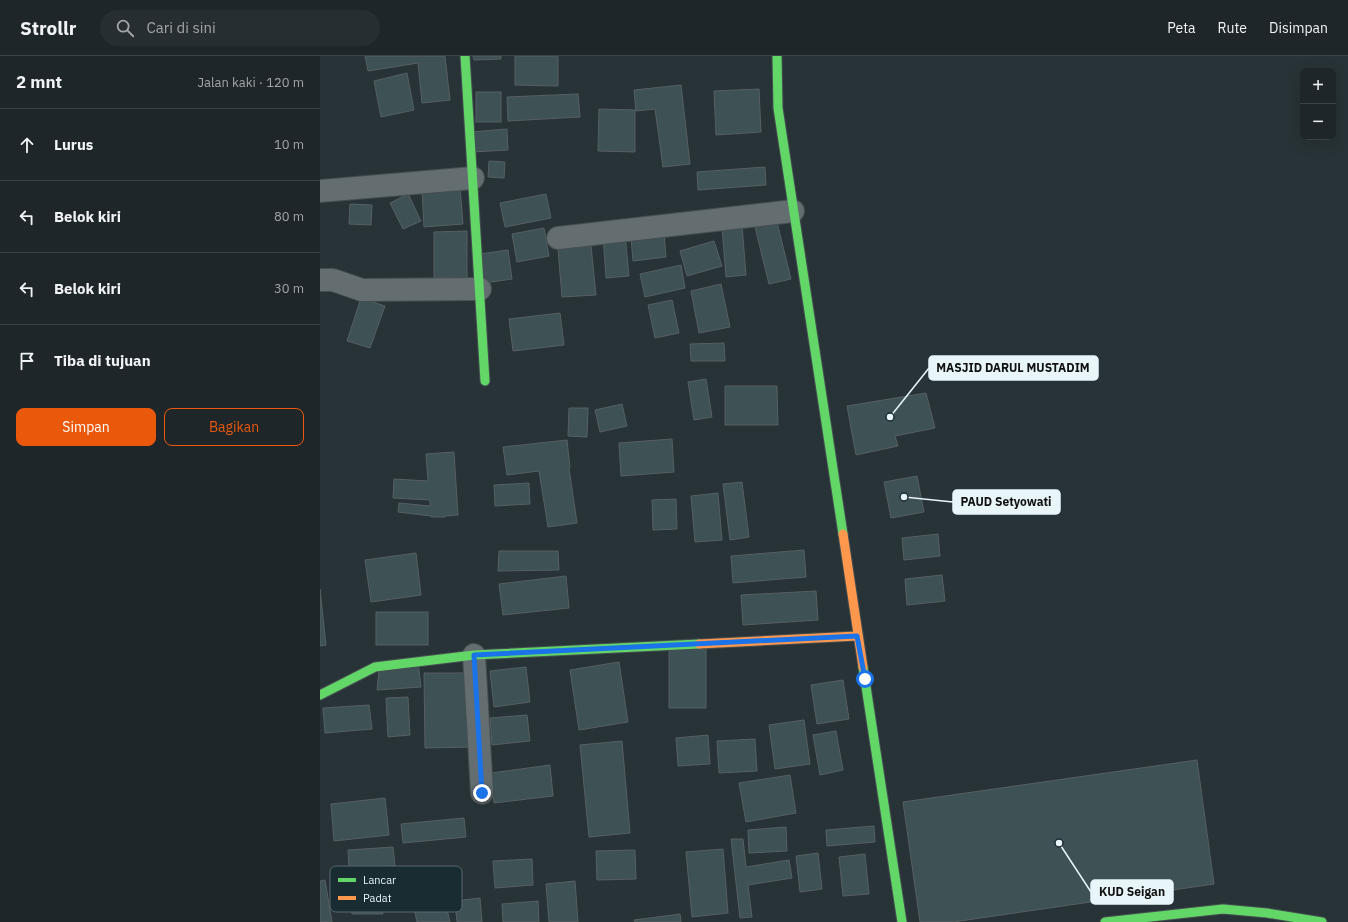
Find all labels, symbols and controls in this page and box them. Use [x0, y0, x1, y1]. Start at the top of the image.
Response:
search box [100, 10, 380, 46]
text: Strollr [20, 16, 76, 40]
icon: search [114, 17, 136, 39]
text: Cari di sini [146, 18, 216, 37]
text: Peta [1167, 19, 1196, 37]
text: Rute [1218, 19, 1247, 37]
text: Disimpan [1269, 19, 1328, 37]
map controls [1300, 68, 1336, 140]
button: + [1300, 68, 1336, 104]
text: 2 mnt [16, 71, 62, 93]
text: Jalan kaki · 120 m [197, 74, 304, 91]
button: − [1300, 104, 1336, 140]
icon: ahead [16, 134, 38, 156]
text: Lurus [54, 135, 93, 154]
text: 10 m [274, 136, 304, 153]
icon: left [16, 206, 38, 228]
text: Belok kiri [54, 207, 121, 226]
text: 80 m [274, 208, 304, 225]
icon: left [16, 278, 38, 300]
text: Belok kiri [54, 279, 121, 298]
text: 30 m [274, 280, 304, 297]
icon: arrive [16, 350, 38, 372]
text: Tiba di tujuan [54, 351, 151, 370]
callout: MASJID DARUL MUSTADIM [929, 356, 1098, 380]
text: MASJID DARUL MUSTADIM [936, 360, 1090, 375]
button: Simpan [16, 408, 156, 446]
button: Bagikan [164, 408, 304, 446]
callout: PAUD Setyowati [953, 490, 1060, 514]
text: PAUD Setyowati [961, 494, 1051, 509]
route start [856, 670, 874, 688]
route end [473, 784, 491, 802]
legend [330, 866, 462, 912]
text: Lancar [363, 873, 396, 887]
callout: KUD Seigan [1091, 880, 1173, 904]
text: KUD Seigan [1099, 884, 1165, 899]
text: Padat [363, 891, 392, 905]

